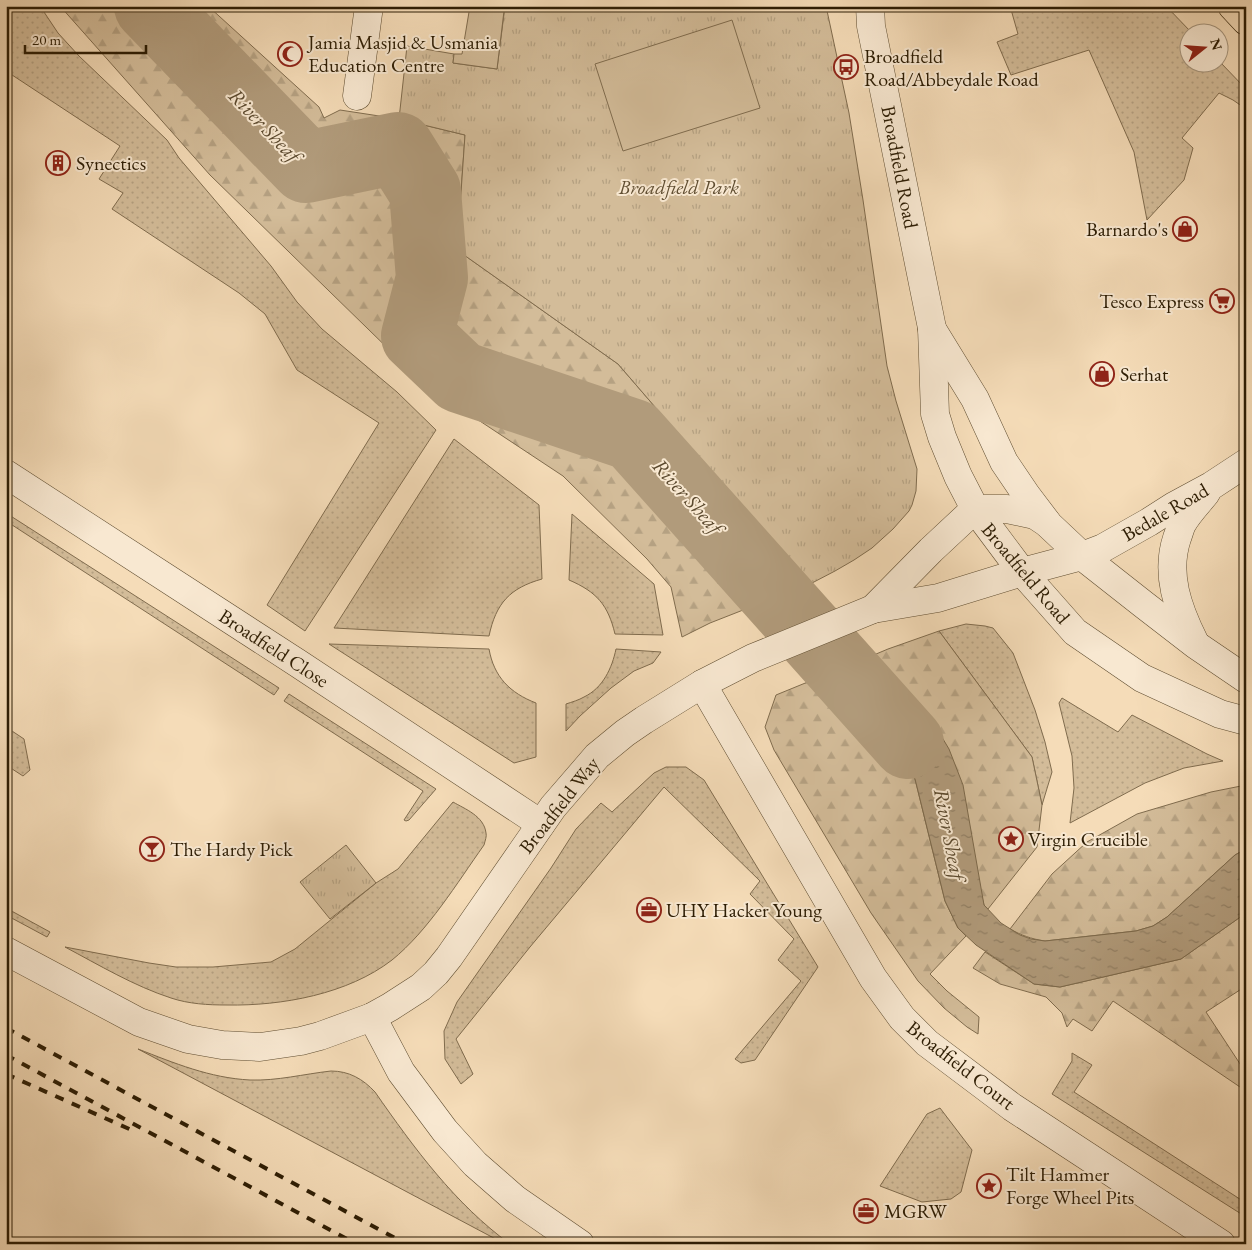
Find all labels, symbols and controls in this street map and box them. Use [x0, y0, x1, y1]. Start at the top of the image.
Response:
scale bar [25, 22, 146, 54]
north arrow [1180, 22, 1230, 72]
place label: Jamia Masjid & Usmania Education Centre [306, 29, 498, 78]
text: 20 m [32, 30, 61, 49]
text: N [1206, 36, 1227, 53]
mosque icon: Jamia Masjid & Usmania Education Centre [277, 41, 303, 67]
place label: Broadfield Road/Abbeydale Road [864, 43, 1040, 92]
bus stop icon: Broadfield Road/Abbeydale Road [833, 54, 859, 80]
water label: River Sheaf [223, 82, 310, 171]
street label: Broadfield Road [875, 103, 925, 232]
building icon: Synectics [45, 150, 71, 176]
place label: Synectics [76, 150, 146, 176]
park label: Broadfield Park [618, 174, 739, 200]
place label: Barnardo's [1086, 216, 1168, 242]
shop icon: Barnardo's [1172, 216, 1198, 242]
place label: Tesco Express [1099, 288, 1204, 314]
supermarket icon: Tesco Express [1209, 288, 1235, 314]
shop icon: Serhat [1089, 361, 1115, 387]
place label: Serhat [1120, 361, 1169, 387]
water label: River Sheaf [647, 452, 732, 543]
street label: Bedale Road [1117, 476, 1214, 547]
street label: Broadfield Road [976, 517, 1077, 630]
street label: Broadfield Close [214, 603, 334, 693]
street label: Broadfield Way [513, 751, 605, 859]
water label: River Sheaf [928, 786, 973, 886]
place icon: Virgin Crucible [998, 826, 1024, 852]
place label: Virgin Crucible [1028, 826, 1148, 852]
bar icon: The Hardy Pick [139, 836, 165, 862]
place label: The Hardy Pick [170, 836, 293, 862]
office icon: UHY Hacker Young [636, 897, 662, 923]
place label: UHY Hacker Young [666, 897, 822, 923]
street label: Broadfield Court [901, 1015, 1021, 1116]
place label: Tilt Hammer Forge Wheel Pits [1006, 1161, 1134, 1210]
place icon: Tilt Hammer Forge Wheel Pits [976, 1173, 1002, 1199]
office icon: MGRW [853, 1198, 879, 1224]
place label: MGRW [884, 1198, 948, 1224]

